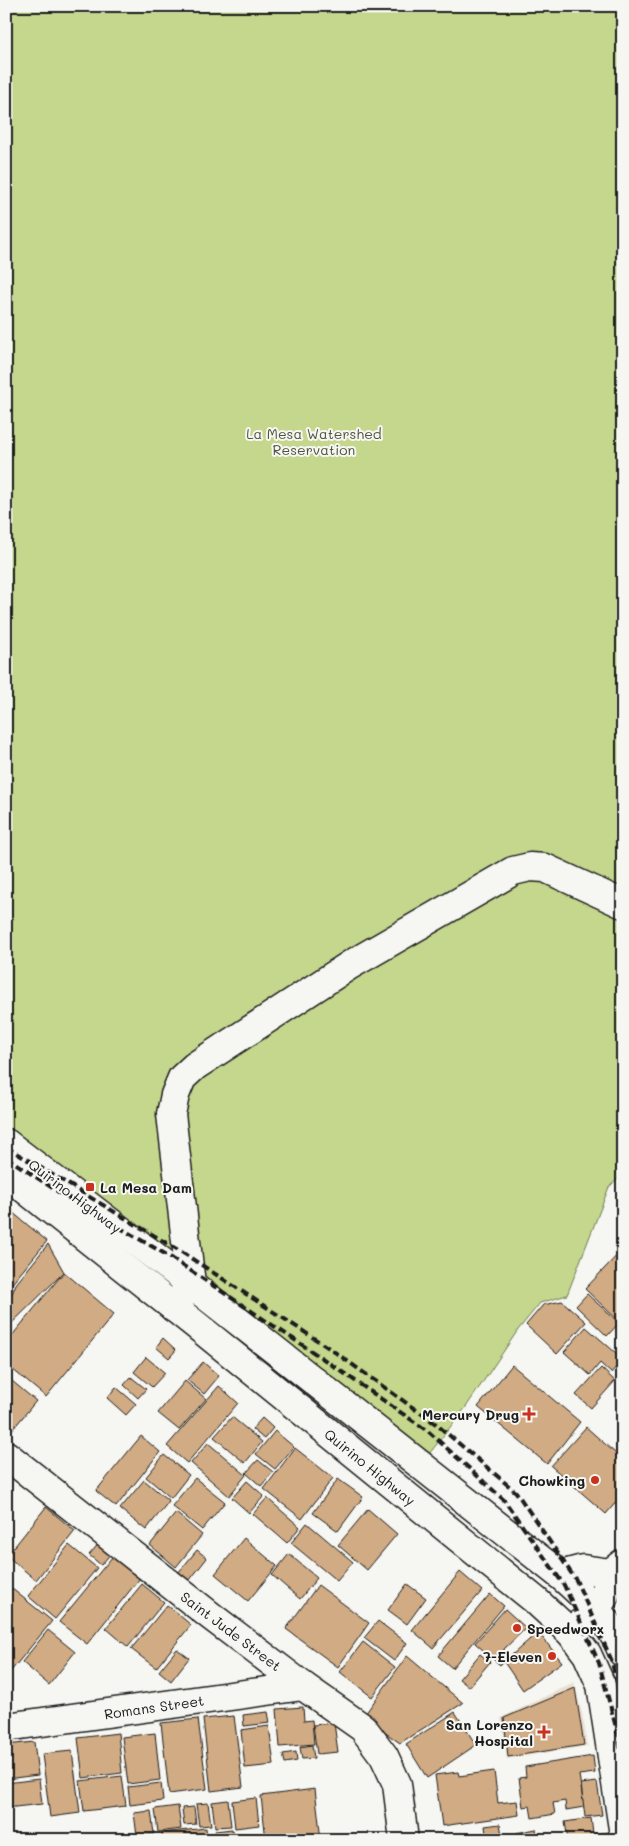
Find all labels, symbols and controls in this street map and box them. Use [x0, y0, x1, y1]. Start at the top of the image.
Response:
park label: La Mesa Watershed Reservation [246, 424, 382, 459]
street label: Quirino Highway [25, 1155, 125, 1237]
place label: La Mesa Dam [100, 1178, 192, 1197]
marker: La Mesa Dam [84, 1181, 96, 1193]
place label: Mercury Drug [422, 1405, 519, 1424]
marker: Mercury Drug [523, 1408, 535, 1420]
street label: Quirino Highway [321, 1424, 419, 1510]
place label: Chowking [519, 1471, 585, 1490]
marker: Chowking [589, 1474, 601, 1486]
street label: Saint Jude Street [177, 1587, 285, 1675]
place label: Speedworx [527, 1619, 604, 1638]
marker: Speedworx [511, 1622, 523, 1634]
place label: 7-Eleven [483, 1647, 542, 1666]
marker: 7-Eleven [546, 1650, 558, 1662]
street label: Romans Street [103, 1691, 205, 1723]
place label: San Lorenzo Hospital [446, 1715, 533, 1750]
marker: San Lorenzo Hospital [537, 1725, 551, 1739]

